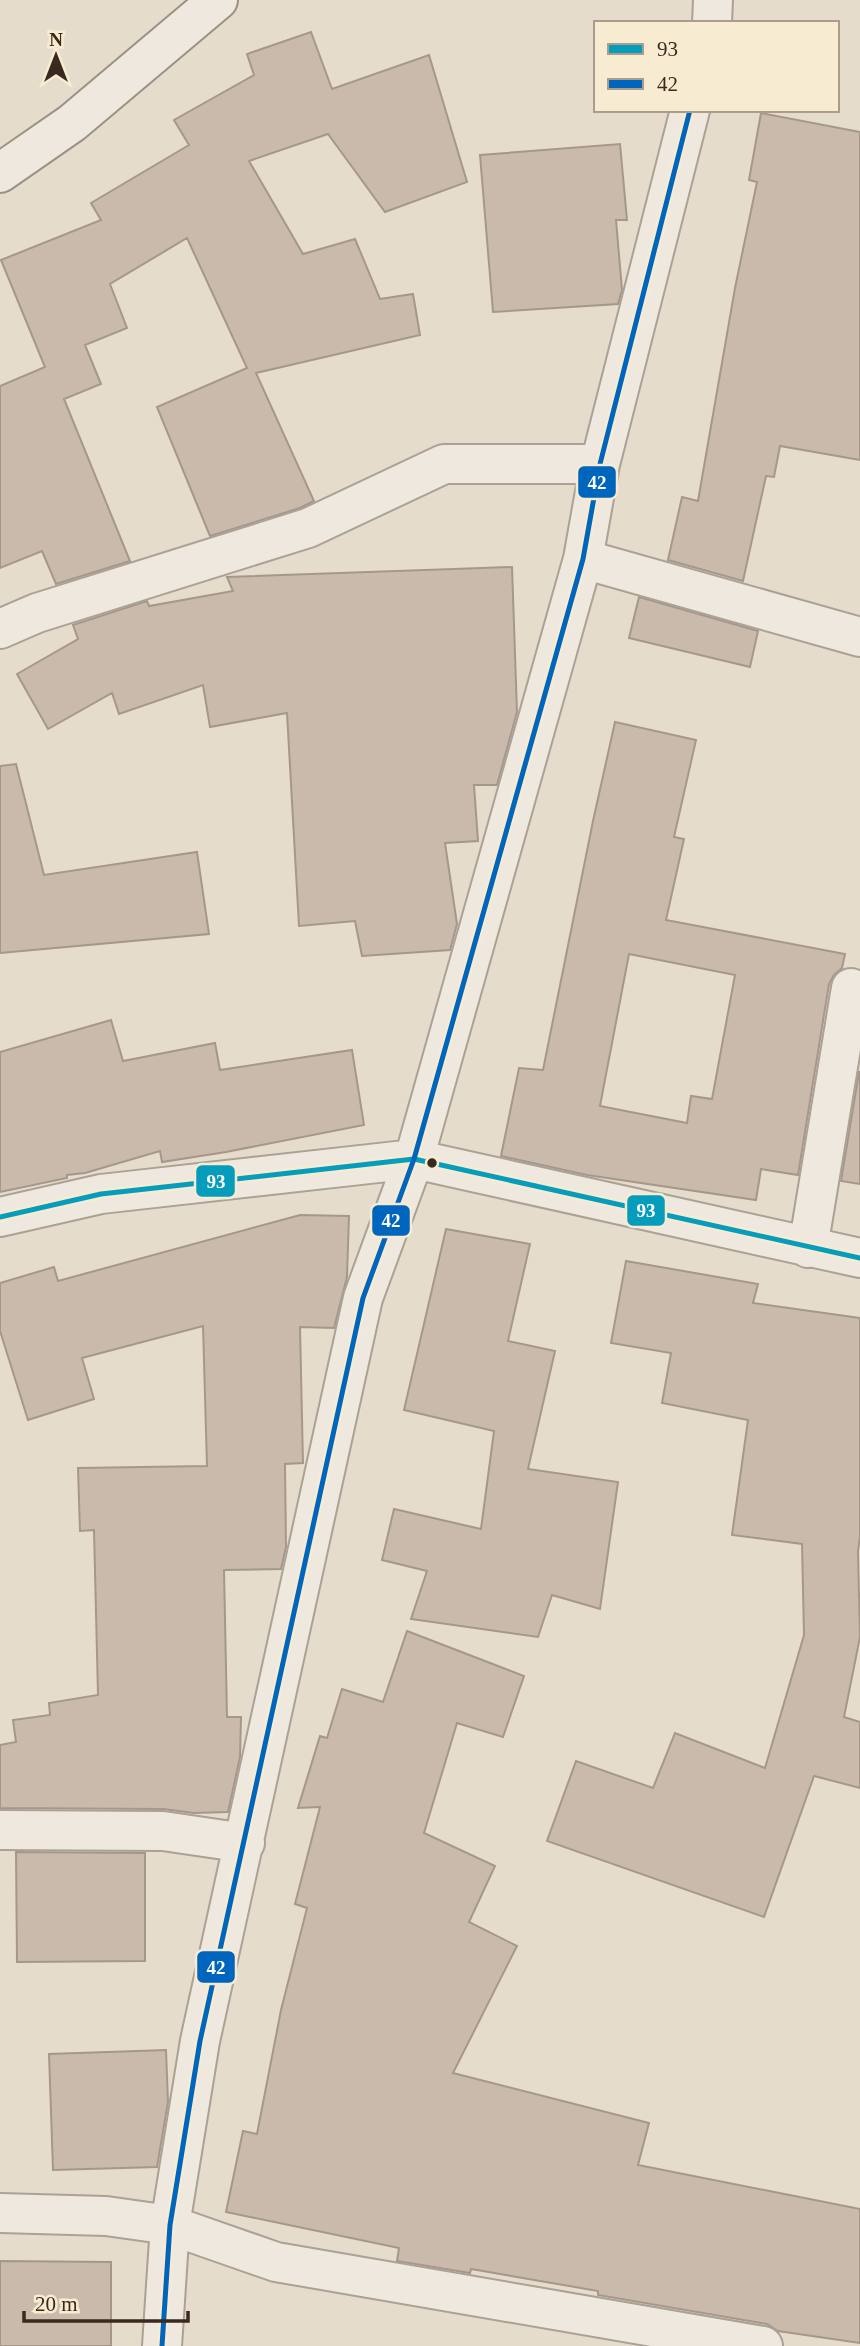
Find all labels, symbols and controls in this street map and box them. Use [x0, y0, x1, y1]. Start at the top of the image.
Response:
north arrow [21, 21, 91, 91]
legend [594, 21, 839, 112]
text: N [49, 29, 63, 50]
text: 93 [657, 37, 678, 61]
text: 42 [657, 72, 678, 96]
line badge: 42 [577, 465, 617, 499]
text: 42 [588, 472, 607, 493]
unlabelled marker [425, 1156, 439, 1170]
line badge: 93 [195, 1164, 236, 1198]
text: 93 [207, 1171, 226, 1192]
line badge: 93 [626, 1194, 666, 1227]
text: 93 [637, 1200, 656, 1221]
line badge: 42 [371, 1204, 411, 1237]
text: 42 [382, 1210, 401, 1231]
line badge: 42 [196, 1950, 236, 1984]
text: 42 [207, 1957, 226, 1978]
scale bar [24, 2280, 189, 2324]
text: 20 m [35, 2292, 78, 2316]

